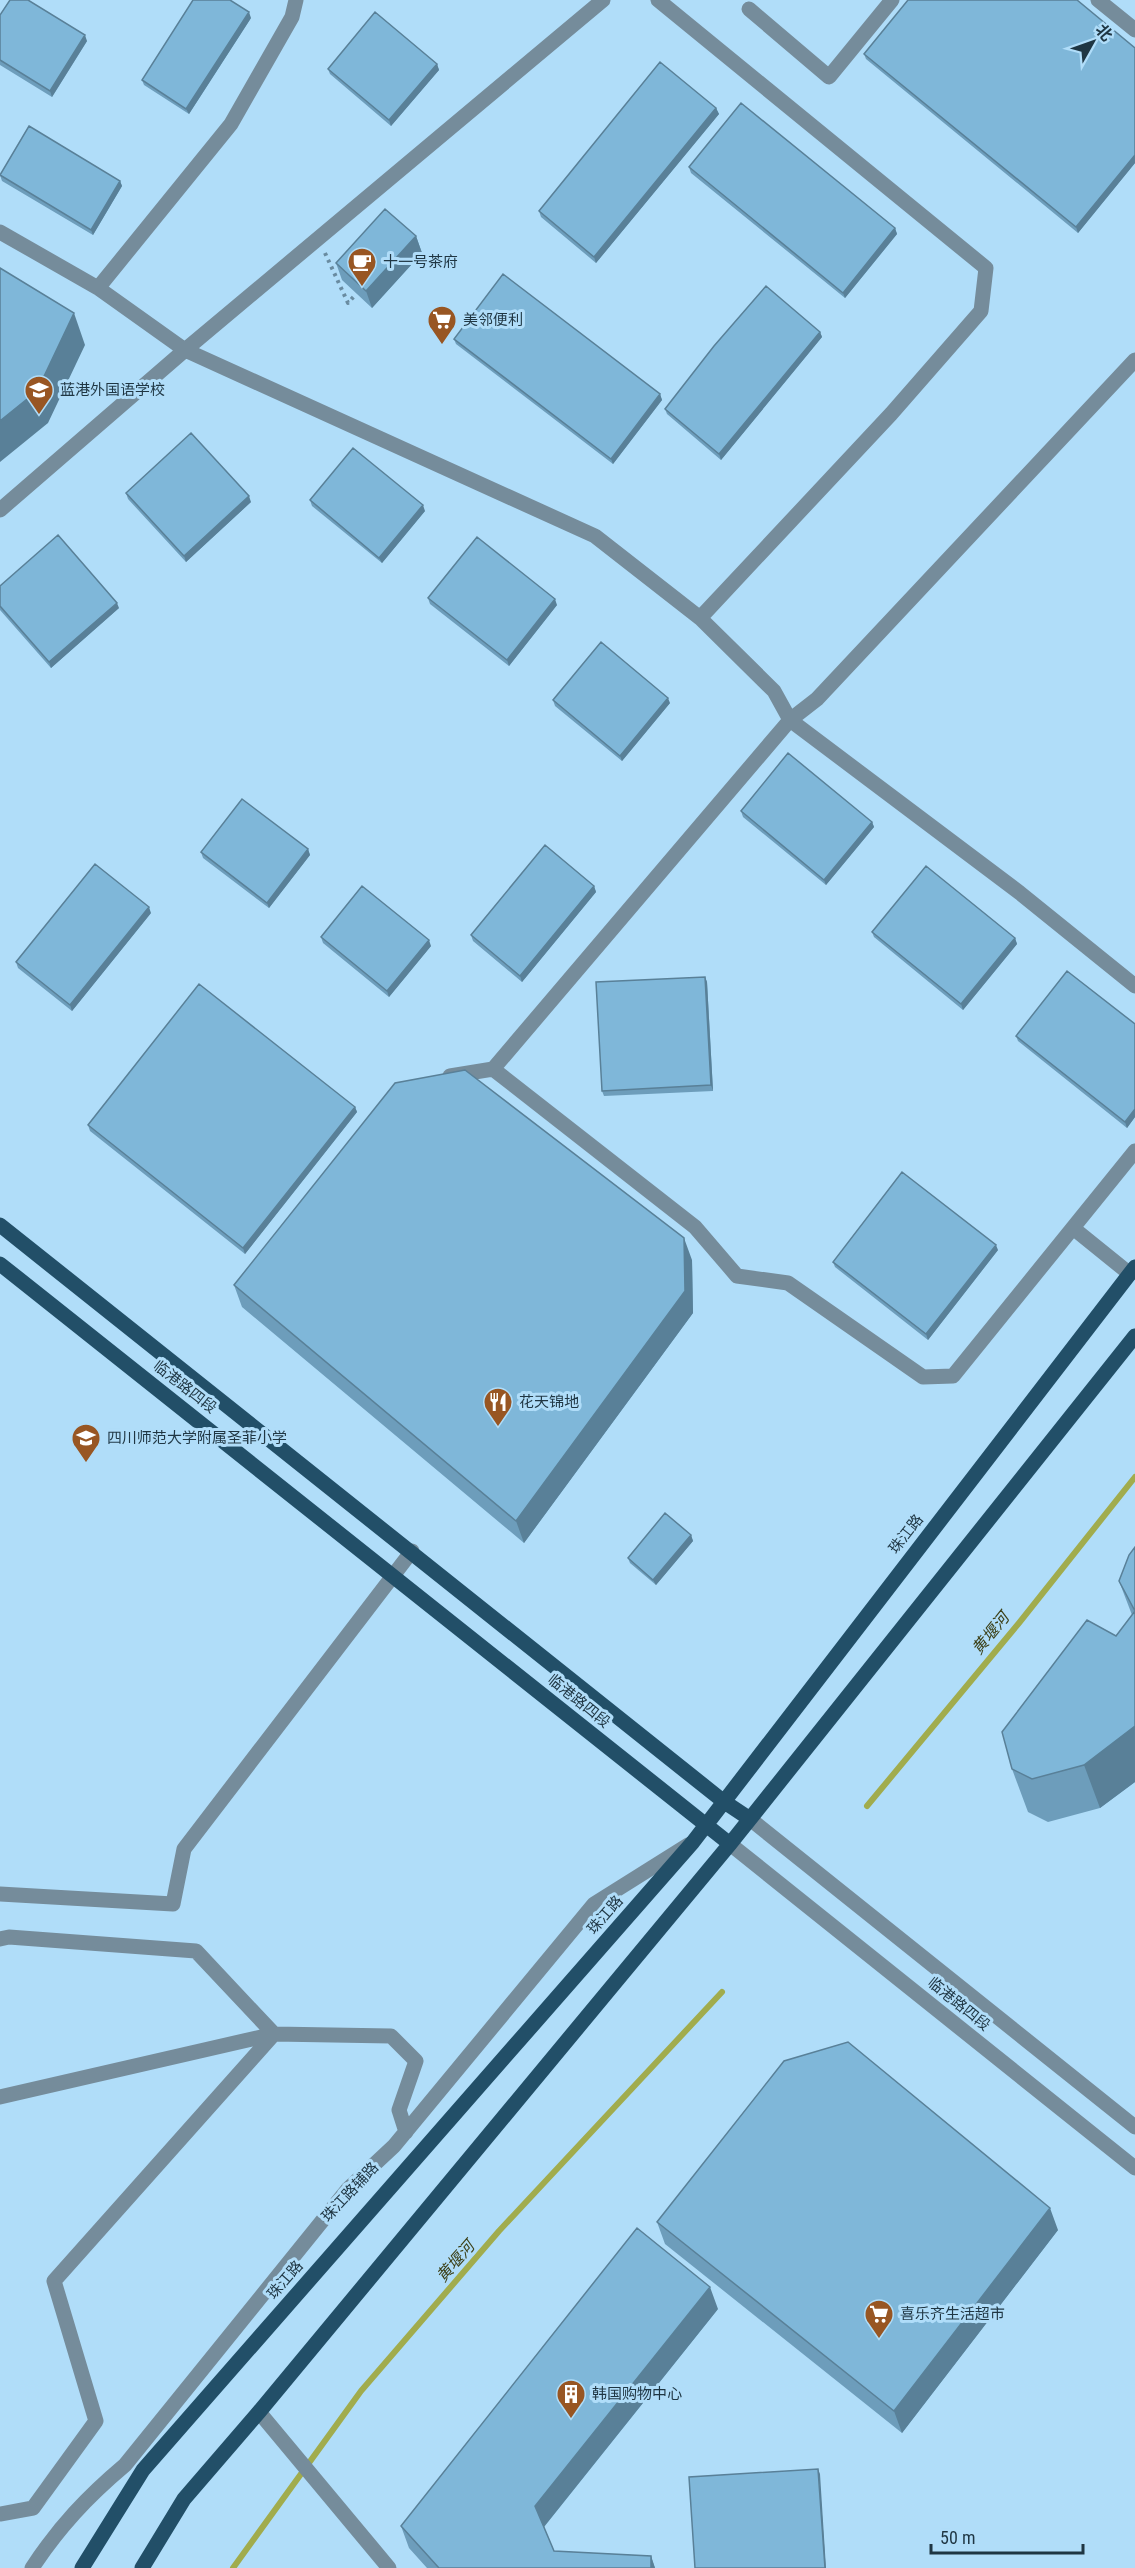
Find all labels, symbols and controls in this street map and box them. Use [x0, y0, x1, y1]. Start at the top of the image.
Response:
north arrow [1063, 12, 1123, 72]
text: 北 [1092, 20, 1117, 45]
cafe icon: 十一号茶府 [346, 246, 378, 288]
place label: 十一号茶府 [383, 253, 458, 271]
supermarket icon: 美邻便利 [426, 304, 458, 346]
place label: 美邻便利 [463, 311, 523, 329]
school or university icon: 蓝港外国语学校 [23, 374, 55, 416]
place label: 蓝港外国语学校 [60, 381, 165, 399]
street label: 临港路四段 [150, 1357, 220, 1417]
restaurant icon: 花天锦地 [482, 1386, 514, 1428]
place label: 花天锦地 [519, 1393, 579, 1411]
school or university icon: 四川师范大学附属圣菲小学 [70, 1422, 102, 1464]
place label: 四川师范大学附属圣菲小学 [107, 1429, 287, 1447]
street label: 珠江路 [885, 1511, 927, 1557]
water label: 黄堰河 [968, 1606, 1015, 1658]
street label: 临港路四段 [544, 1670, 614, 1732]
street label: 珠江路 [583, 1892, 627, 1938]
street label: 临港路四段 [924, 1973, 994, 2035]
street label: 珠江路辅路 [318, 2158, 382, 2226]
water label: 黄堰河 [432, 2235, 480, 2286]
street label: 珠江路 [263, 2257, 307, 2303]
supermarket icon: 喜乐齐生活超市 [863, 2298, 895, 2340]
place label: 喜乐齐生活超市 [900, 2305, 1005, 2323]
building icon: 韩国购物中心 [555, 2378, 587, 2420]
place label: 韩国购物中心 [592, 2385, 682, 2403]
scale bar [931, 2517, 1082, 2555]
text: 50 m [940, 2527, 975, 2548]

